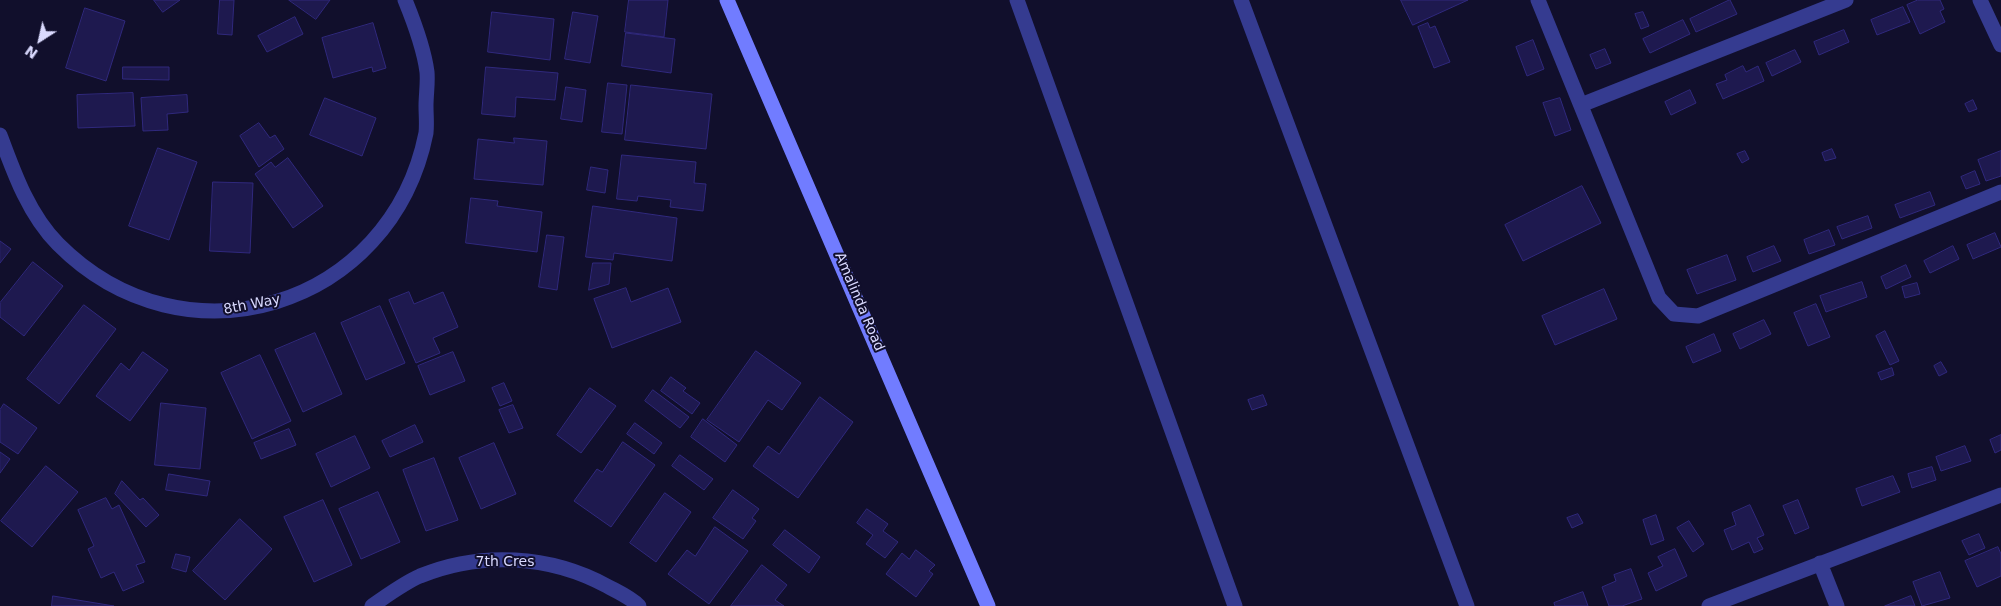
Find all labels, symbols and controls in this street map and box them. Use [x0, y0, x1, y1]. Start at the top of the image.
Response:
north arrow [15, 15, 65, 65]
text: N [22, 42, 41, 62]
street label: Amalinda Road [831, 250, 887, 354]
street label: 8th Way [222, 291, 282, 319]
street label: 7th Cres [476, 554, 534, 570]

